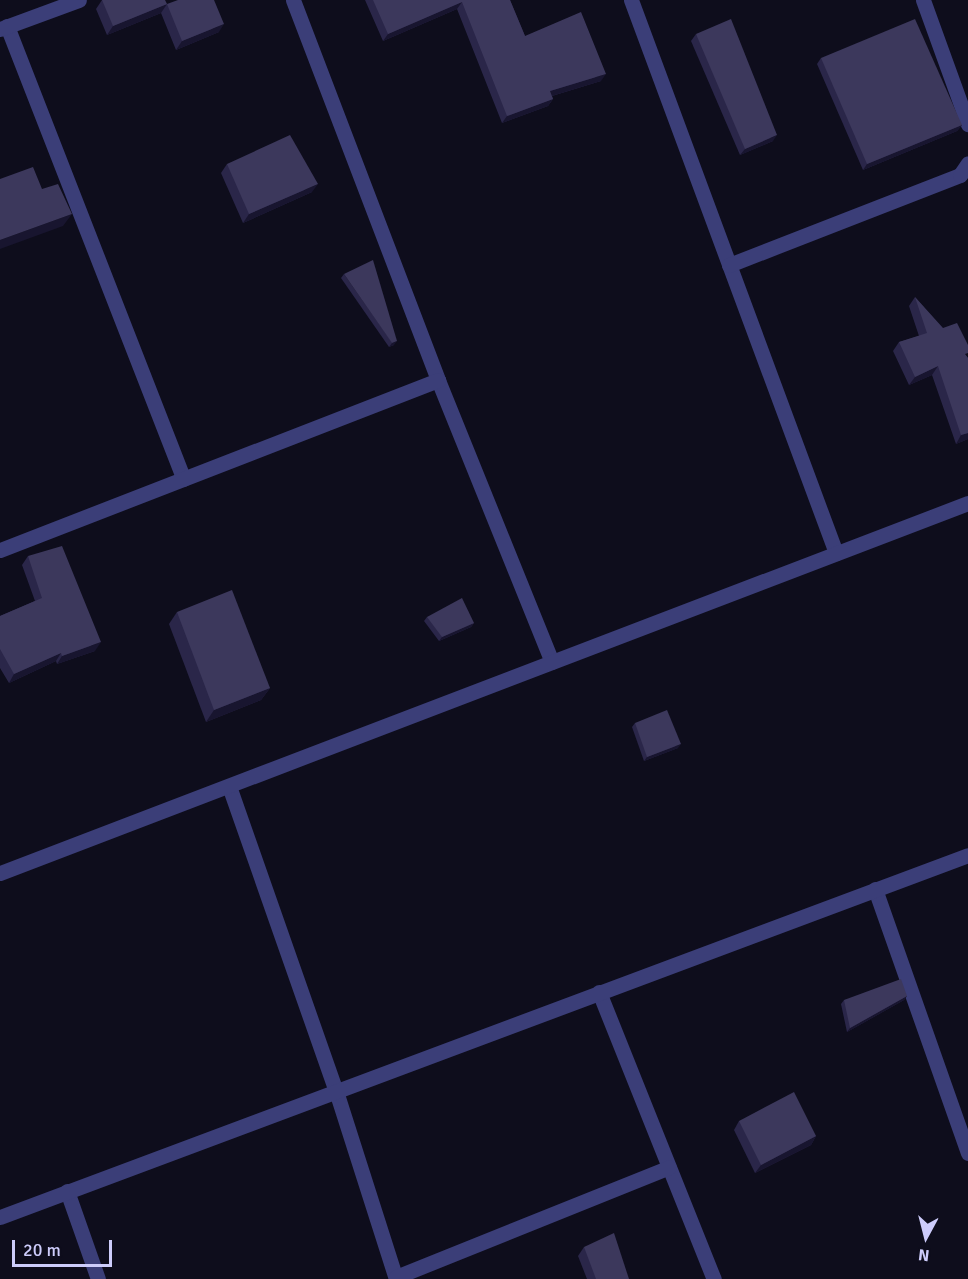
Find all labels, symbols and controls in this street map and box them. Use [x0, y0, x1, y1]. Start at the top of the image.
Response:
north arrow [896, 1207, 956, 1267]
scale bar [15, 1228, 116, 1266]
text: 20 m [23, 1239, 61, 1261]
text: N [917, 1244, 931, 1265]

